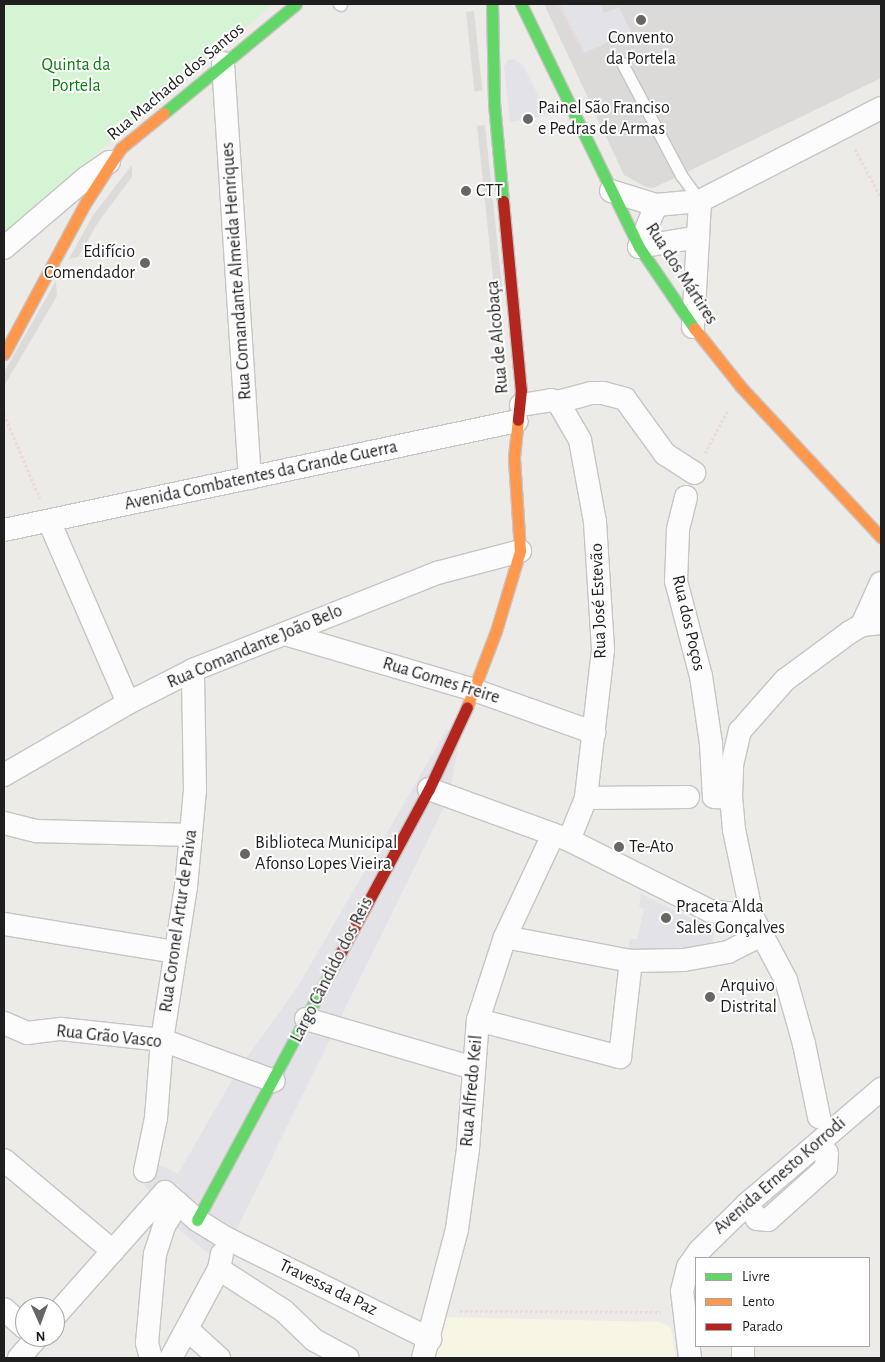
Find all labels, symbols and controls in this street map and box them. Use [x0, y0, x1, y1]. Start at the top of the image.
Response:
marker: Convento da Portela [635, 14, 647, 26]
street label: Rua Machado dos Santos [103, 18, 249, 146]
place label: Convento da Portela [606, 28, 676, 70]
park label: Quinta da Portela [42, 55, 110, 98]
place label: Painel São Franciso e Pedras de Armas [538, 98, 670, 140]
marker: Painel São Franciso e Pedras de Armas [522, 113, 534, 125]
street label: Rua Comandante Almeida Henriques [217, 141, 257, 401]
place label: CTT [476, 180, 503, 202]
marker: CTT [460, 185, 472, 197]
street label: Rua dos Mártires [640, 219, 722, 329]
place label: Edifício Comendador [44, 242, 135, 284]
marker: Edifício Comendador [139, 257, 151, 269]
street label: Rua de Alcobaça [482, 279, 514, 395]
street label: Avenida Combatentes da Grande Guerra [123, 436, 399, 516]
street label: Rua José Estevão [586, 543, 612, 659]
street label: Rua dos Poços [666, 573, 710, 673]
street label: Rua Comandante João Belo [164, 600, 346, 694]
street label: Rua Gomes Freire [380, 653, 502, 709]
street label: Rua Coronel Artur de Paiva [155, 828, 203, 1014]
place label: Biblioteca Municipal Afonso Lopes Vieira [255, 833, 397, 876]
place label: Te-Ato [629, 836, 674, 858]
marker: Te-Ato [613, 841, 625, 853]
marker: Biblioteca Municipal Afonso Lopes Vieira [239, 848, 251, 860]
street label: Largo Cândido dos Reis [286, 894, 378, 1046]
place label: Praceta Alda Sales Gonçalves [676, 897, 785, 940]
marker: Praceta Alda Sales Gonçalves [660, 912, 672, 924]
place label: Arquivo Distrital [720, 976, 777, 1019]
marker: Arquivo Distrital [704, 991, 716, 1003]
street label: Rua Grão Vasco [55, 1021, 163, 1053]
street label: Rua Alfredo Keil [456, 1034, 488, 1148]
street label: Avenida Ernesto Korrodi [710, 1113, 850, 1239]
street label: Travessa da Paz [275, 1255, 381, 1321]
legend [695, 1257, 870, 1347]
text: Livre [742, 1269, 770, 1284]
text: Lento [742, 1294, 775, 1309]
north arrow [15, 1297, 65, 1347]
text: Parado [742, 1319, 783, 1334]
text: N [35, 1329, 46, 1343]

